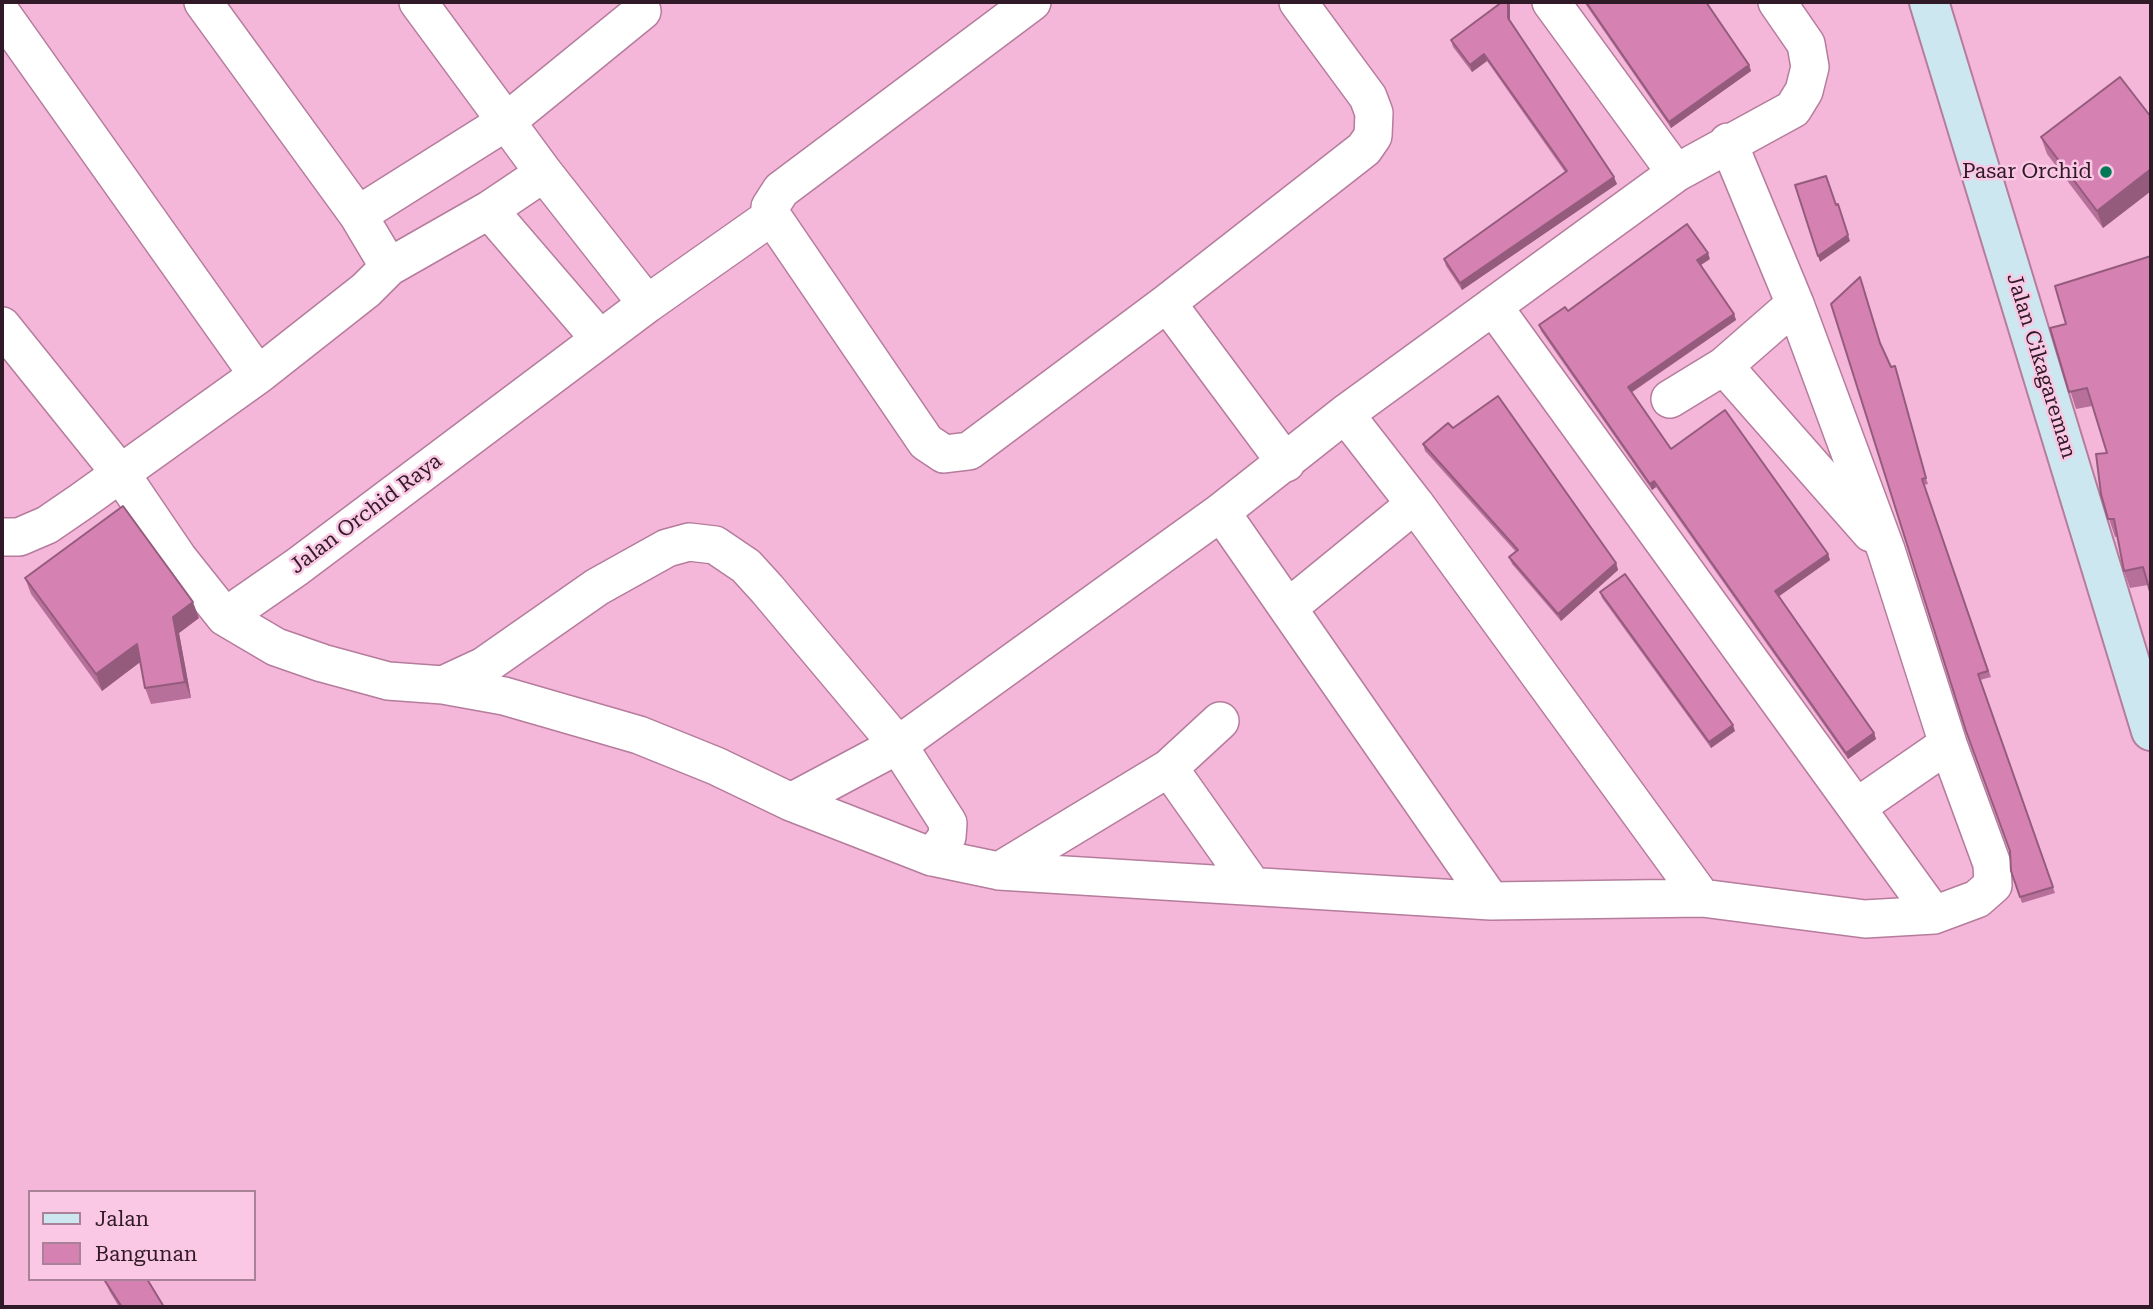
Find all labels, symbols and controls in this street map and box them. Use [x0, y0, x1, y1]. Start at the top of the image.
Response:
place label: Pasar Orchid [1962, 159, 2092, 185]
marker: Pasar Orchid [2098, 164, 2114, 180]
street label: Jalan Cikagareman [2001, 270, 2081, 462]
street label: Jalan Orchid Raya [285, 449, 447, 579]
legend [28, 1190, 256, 1281]
text: Jalan [95, 1207, 149, 1231]
text: Bangunan [95, 1242, 197, 1266]

